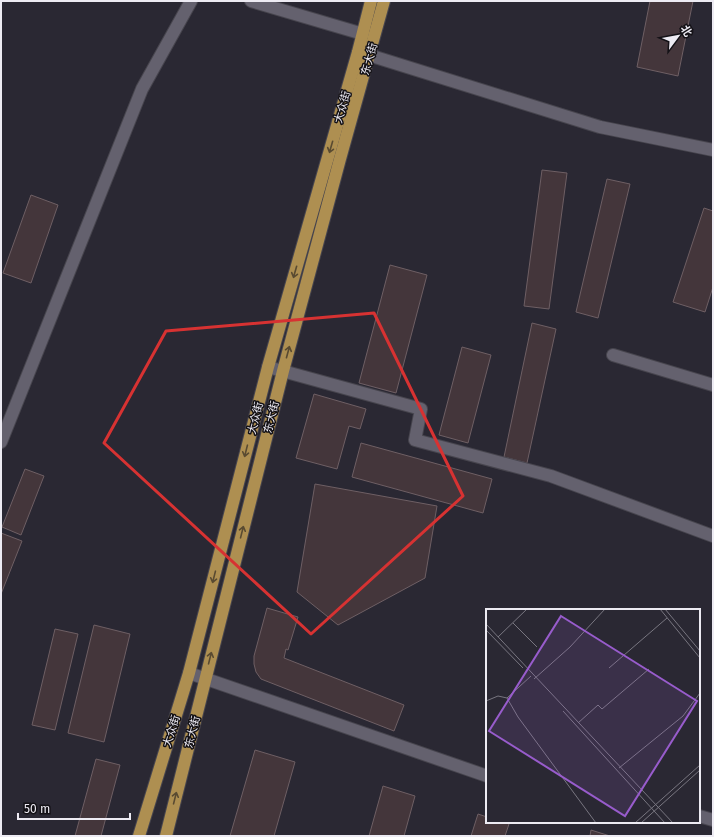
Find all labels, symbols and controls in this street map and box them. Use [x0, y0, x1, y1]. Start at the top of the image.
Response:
north arrow [658, 16, 698, 56]
text: 北 [678, 23, 694, 39]
street label: 东大街 [359, 41, 380, 77]
street label: 大众街 [332, 89, 353, 125]
one-way arrow [327, 140, 334, 153]
one-way arrow [291, 265, 298, 278]
one-way arrow [285, 346, 292, 359]
street label: 东大街 [261, 400, 282, 435]
street label: 大众街 [245, 401, 266, 436]
one-way arrow [242, 444, 249, 457]
one-way arrow [238, 526, 246, 539]
one-way arrow [210, 570, 217, 583]
inset map [486, 609, 700, 823]
one-way arrow [207, 652, 214, 665]
street label: 大众街 [160, 713, 183, 749]
street label: 东大街 [182, 715, 203, 750]
one-way arrow [172, 792, 179, 805]
scale bar [18, 795, 130, 821]
text: 50 m [24, 802, 50, 816]

